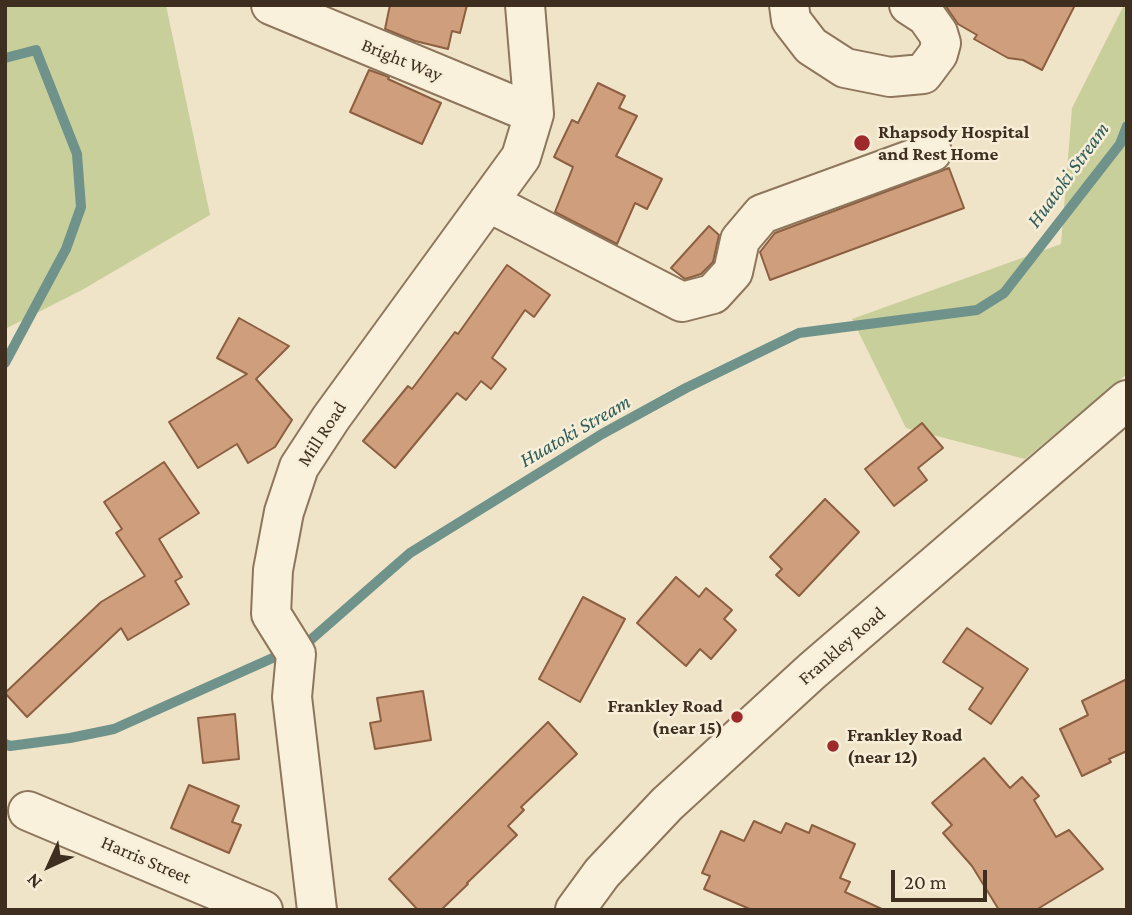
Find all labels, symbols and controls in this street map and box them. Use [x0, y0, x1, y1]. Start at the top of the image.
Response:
street label: Bright Way [358, 33, 446, 87]
water label: Huatoki Stream [1021, 117, 1115, 233]
place label: Rhapsody Hospital and Rest Home [878, 121, 1029, 165]
marker: Rhapsody Hospital and Rest Home [852, 133, 872, 153]
water label: Huatoki Stream [515, 389, 635, 473]
street label: Mill Road [293, 397, 351, 471]
street label: Frankley Road [794, 602, 890, 690]
place label: Frankley Road (near 15) [608, 695, 723, 739]
marker: Frankley Road (near 15) [729, 709, 745, 725]
place label: Frankley Road (near 12) [847, 724, 962, 768]
marker: Frankley Road (near 12) [825, 738, 841, 754]
north arrow [14, 831, 84, 901]
street label: Harris Street [98, 831, 194, 889]
scale bar [894, 856, 990, 900]
text: N [22, 869, 46, 893]
text: 20 m [904, 870, 947, 894]

